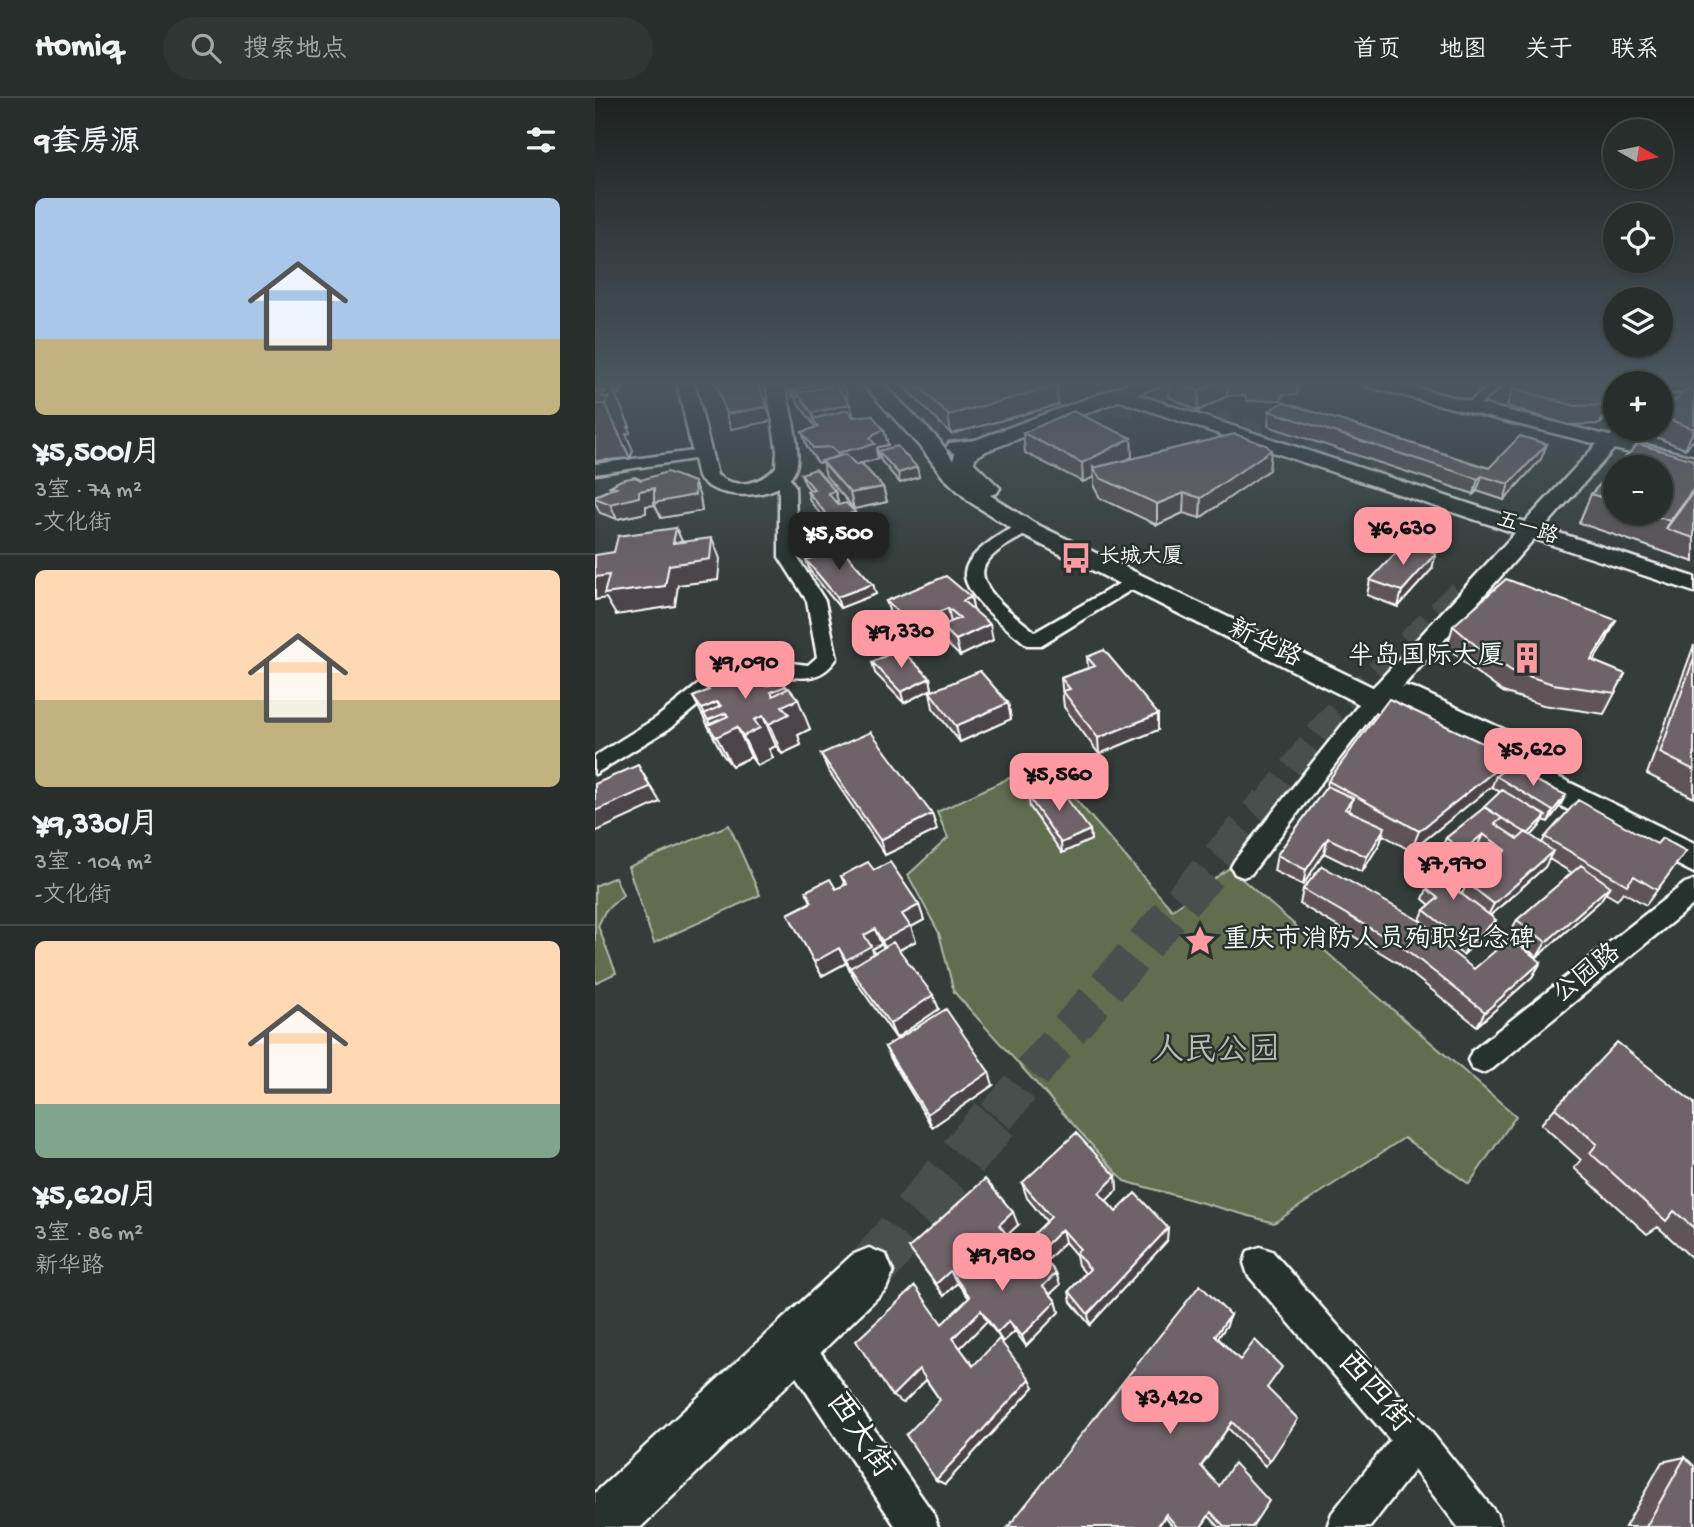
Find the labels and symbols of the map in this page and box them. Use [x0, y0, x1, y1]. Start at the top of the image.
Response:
north arrow [1603, 119, 1673, 189]
street label: 五一路 [1493, 506, 1561, 552]
pin: ¥6,630 [1346, 508, 1460, 567]
pin: ¥5,500 [782, 512, 896, 572]
bus stop icon: 长城大厦 [1059, 541, 1093, 575]
place label: 长城大厦 [1099, 545, 1183, 571]
pin: ¥9,330 [844, 610, 958, 670]
street label: 新华路 [1222, 612, 1307, 676]
place label: 半岛国际大厦 [1348, 641, 1504, 674]
building icon: 半岛国际大厦 [1510, 641, 1544, 675]
pin: ¥9,090 [688, 642, 802, 701]
pin: ¥5,620 [1476, 728, 1590, 788]
pin: ¥5,560 [1002, 754, 1116, 813]
pin: ¥7,970 [1396, 842, 1510, 902]
place icon: 重庆市消防人员殉职纪念碑 [1183, 924, 1217, 958]
place label: 重庆市消防人员殉职纪念碑 [1223, 924, 1535, 957]
street label: 公园路 [1547, 937, 1628, 1012]
park label: 人民公园 [1152, 1033, 1280, 1072]
pin: ¥9,980 [945, 1234, 1059, 1293]
street label: 西四街 [1327, 1344, 1419, 1442]
pin: ¥3,420 [1113, 1376, 1227, 1436]
street label: 西大街 [815, 1385, 901, 1486]

